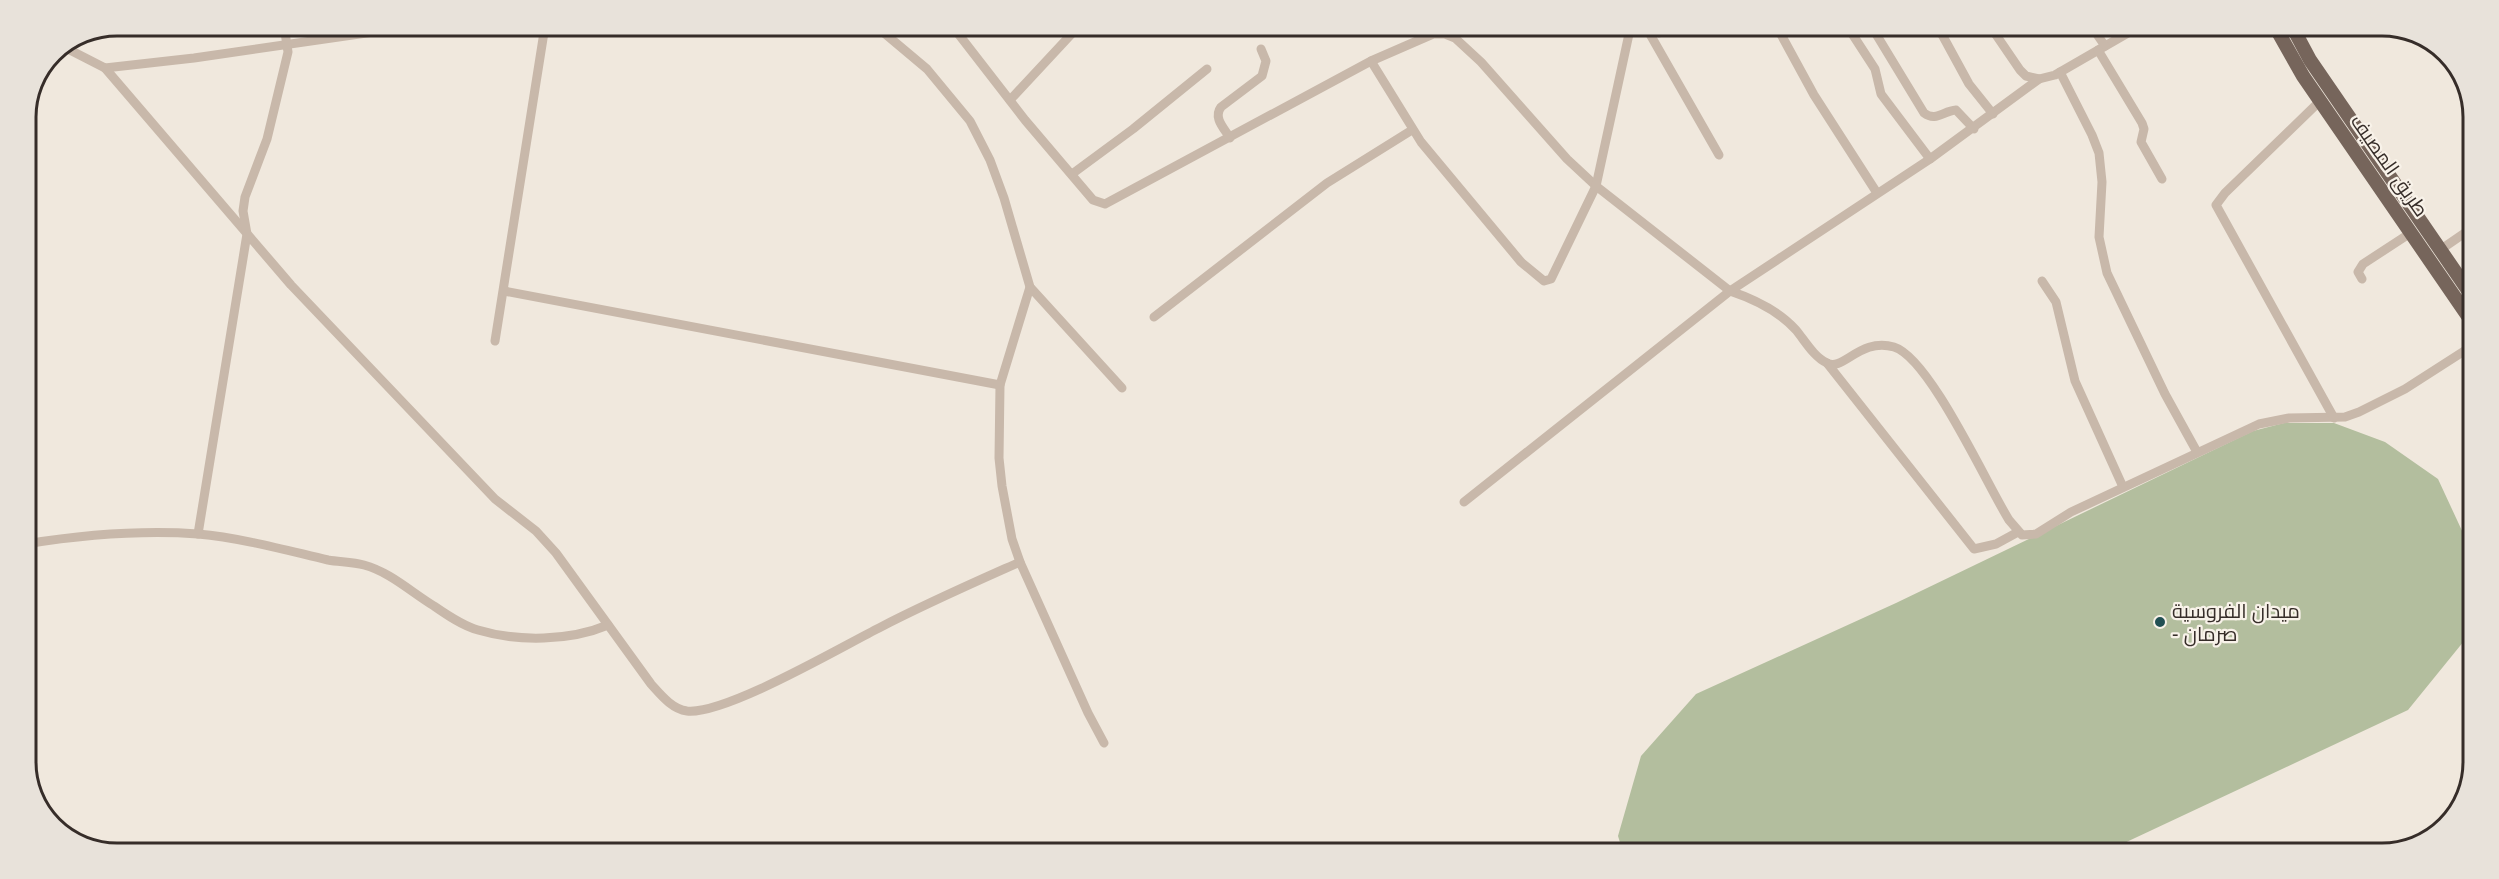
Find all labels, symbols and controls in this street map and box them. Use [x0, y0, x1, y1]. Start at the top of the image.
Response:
street label: طريق المصيف [2345, 108, 2435, 222]
place label: ميدان الفروسية - صرمان [2172, 597, 2300, 647]
marker: ميدان الفروسية - صرمان [2153, 615, 2167, 629]

